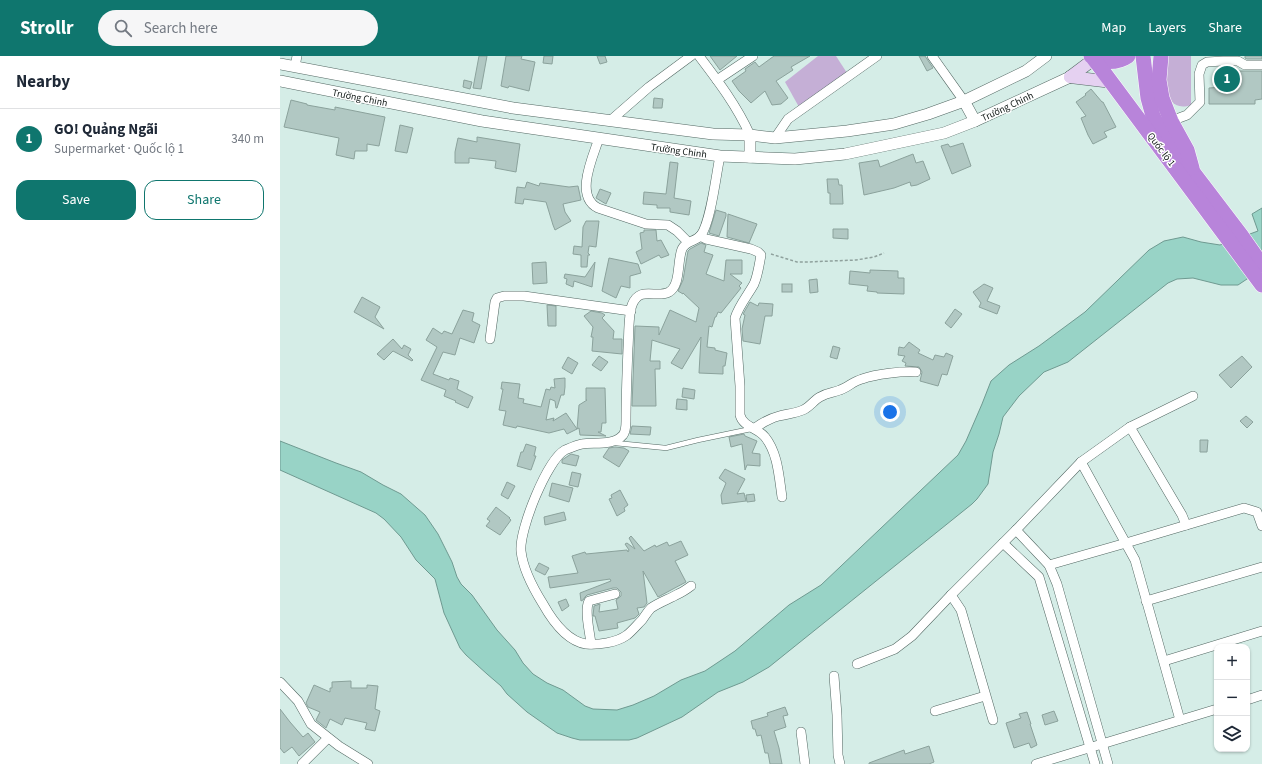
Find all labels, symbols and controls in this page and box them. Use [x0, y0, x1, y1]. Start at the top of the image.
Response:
search box [98, 10, 378, 46]
text: Strollr [20, 15, 74, 42]
icon: search [112, 17, 134, 39]
text: Search here [144, 18, 218, 39]
text: Map [1101, 18, 1126, 38]
text: Layers [1148, 18, 1186, 38]
text: Share [1208, 18, 1242, 38]
pin: 1 [1214, 64, 1240, 94]
text: Nearby [16, 70, 70, 94]
street label: Trường Chinh [331, 86, 389, 110]
street label: Trường Chinh [979, 89, 1036, 125]
text: GO! Quảng Ngãi [54, 119, 158, 140]
text: 1 [26, 130, 32, 148]
text: 340 m [231, 130, 264, 148]
street label: Quốc lộ 1 [1144, 130, 1179, 169]
text: Supermarket · Quốc lộ 1 [54, 140, 184, 158]
street label: Trường Chinh [650, 140, 708, 162]
button: Save [16, 180, 136, 220]
button: Share [144, 180, 264, 220]
your location [880, 402, 900, 422]
map controls [1214, 644, 1250, 752]
button: + [1214, 644, 1250, 680]
button: − [1214, 680, 1250, 716]
button: layers [1214, 716, 1250, 752]

